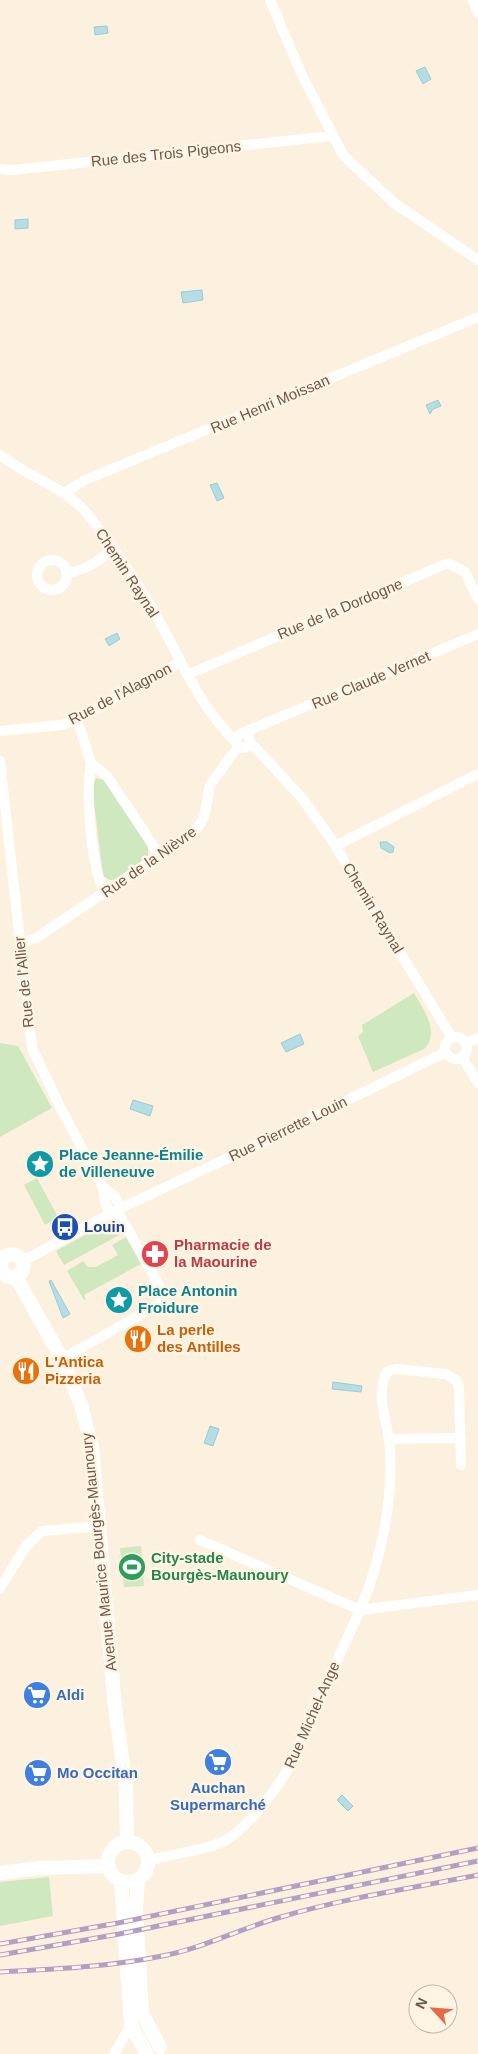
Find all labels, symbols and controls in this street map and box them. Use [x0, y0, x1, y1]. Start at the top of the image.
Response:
street label: Rue des Trois Pigeons [90, 137, 242, 170]
street label: Rue Henri Moissan [208, 371, 332, 436]
street label: Chemin Raynal [92, 525, 162, 620]
street label: Rue de la Dordogne [275, 574, 405, 643]
street label: Rue Claude Vernet [309, 647, 433, 712]
street label: Rue de l'Alagnon [66, 659, 174, 728]
street label: Rue de la Nièvre [98, 823, 199, 901]
street label: Chemin Raynal [340, 859, 407, 956]
street label: Rue de l'Allier [10, 935, 37, 1029]
street label: Rue Pierrette Louin [226, 1093, 350, 1165]
place label: Place Jeanne-Émilie de Villeneuve [59, 1146, 203, 1180]
place icon: Place Jeanne-Émilie de Villeneuve [25, 1149, 55, 1179]
bus stop icon: Louin [50, 1212, 80, 1242]
place label: Louin [84, 1218, 125, 1235]
place label: Pharmacie de la Maourine [174, 1236, 272, 1270]
pharmacy icon: Pharmacie de la Maourine [140, 1239, 170, 1269]
place label: Place Antonin Froidure [138, 1282, 237, 1316]
place icon: Place Antonin Froidure [104, 1285, 134, 1315]
place label: La perle des Antilles [157, 1321, 241, 1355]
restaurant icon: La perle des Antilles [123, 1324, 153, 1354]
place label: L'Antica Pizzeria [45, 1353, 104, 1387]
restaurant icon: L'Antica Pizzeria [11, 1356, 41, 1386]
street label: Avenue Maurice Bourgès-Maunoury [77, 1431, 119, 1672]
place label: City-stade Bourgès-Maunoury [151, 1549, 289, 1583]
sports icon: City-stade Bourgès-Maunoury [117, 1552, 147, 1582]
street label: Rue Michel-Ange [280, 1659, 343, 1771]
supermarket icon: Aldi [22, 1680, 52, 1710]
place label: Aldi [56, 1686, 84, 1703]
supermarket icon: Auchan Supermarché [203, 1747, 233, 1777]
supermarket icon: Mo Occitan [23, 1758, 53, 1788]
place label: Mo Occitan [57, 1764, 138, 1781]
place label: Auchan Supermarché [170, 1779, 266, 1813]
north arrow [408, 1984, 458, 2034]
text: N [412, 1995, 431, 2011]

